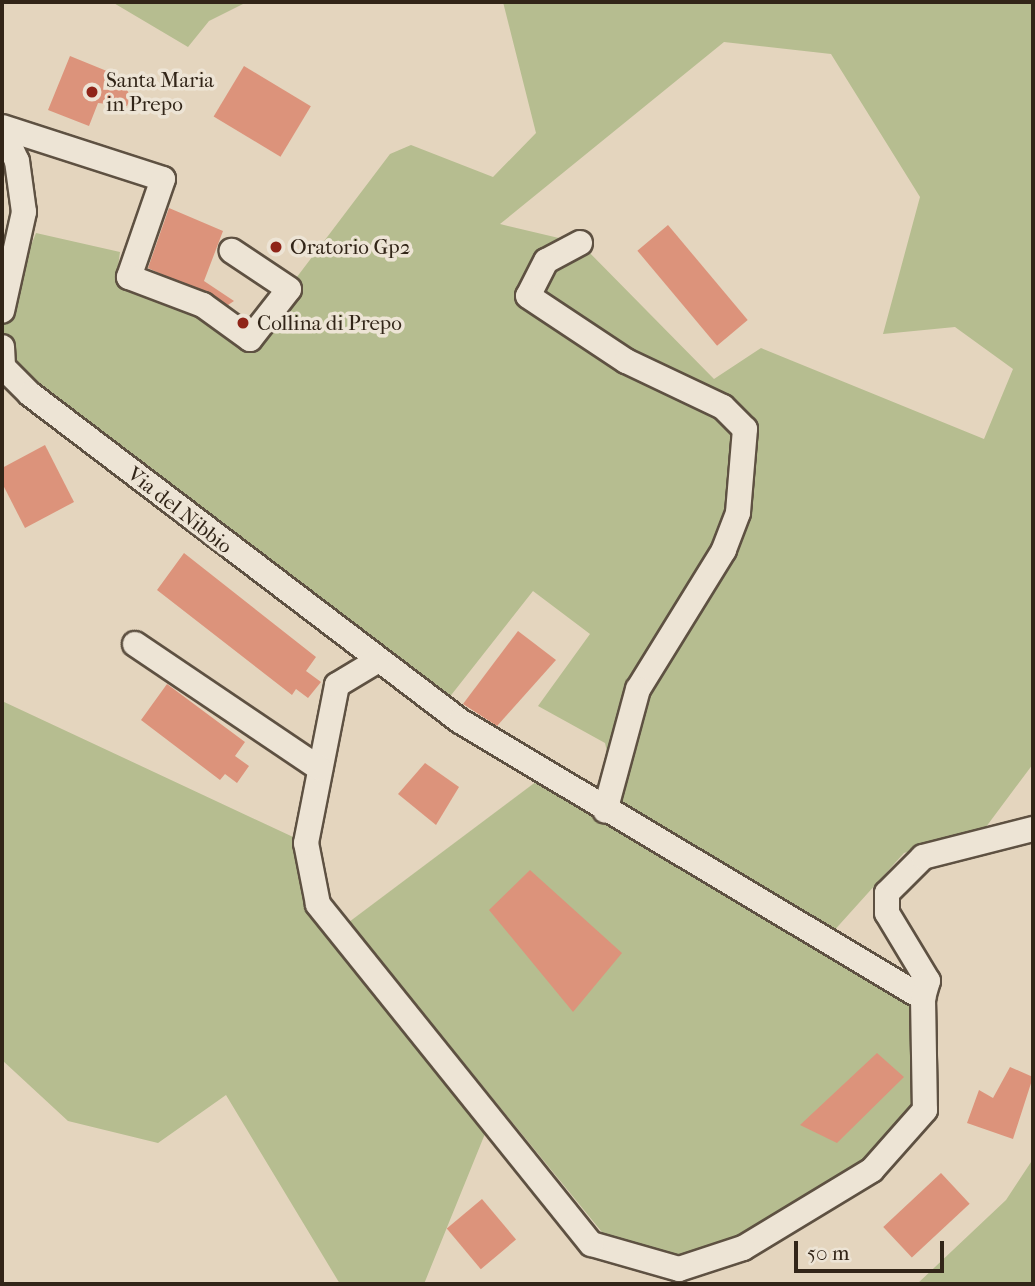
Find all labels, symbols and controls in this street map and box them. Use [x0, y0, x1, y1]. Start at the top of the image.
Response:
place label: Santa Maria in Prepo [106, 67, 214, 117]
marker: Santa Maria in Prepo [84, 84, 100, 100]
place label: Oratorio Gp2 [290, 234, 410, 260]
marker: Oratorio Gp2 [268, 239, 284, 255]
place label: Collina di Prepo [257, 310, 402, 336]
marker: Collina di Prepo [235, 315, 251, 331]
street label: Via del Nibbio [122, 461, 238, 559]
scale bar [797, 1226, 948, 1270]
text: 50 m [807, 1241, 850, 1265]

